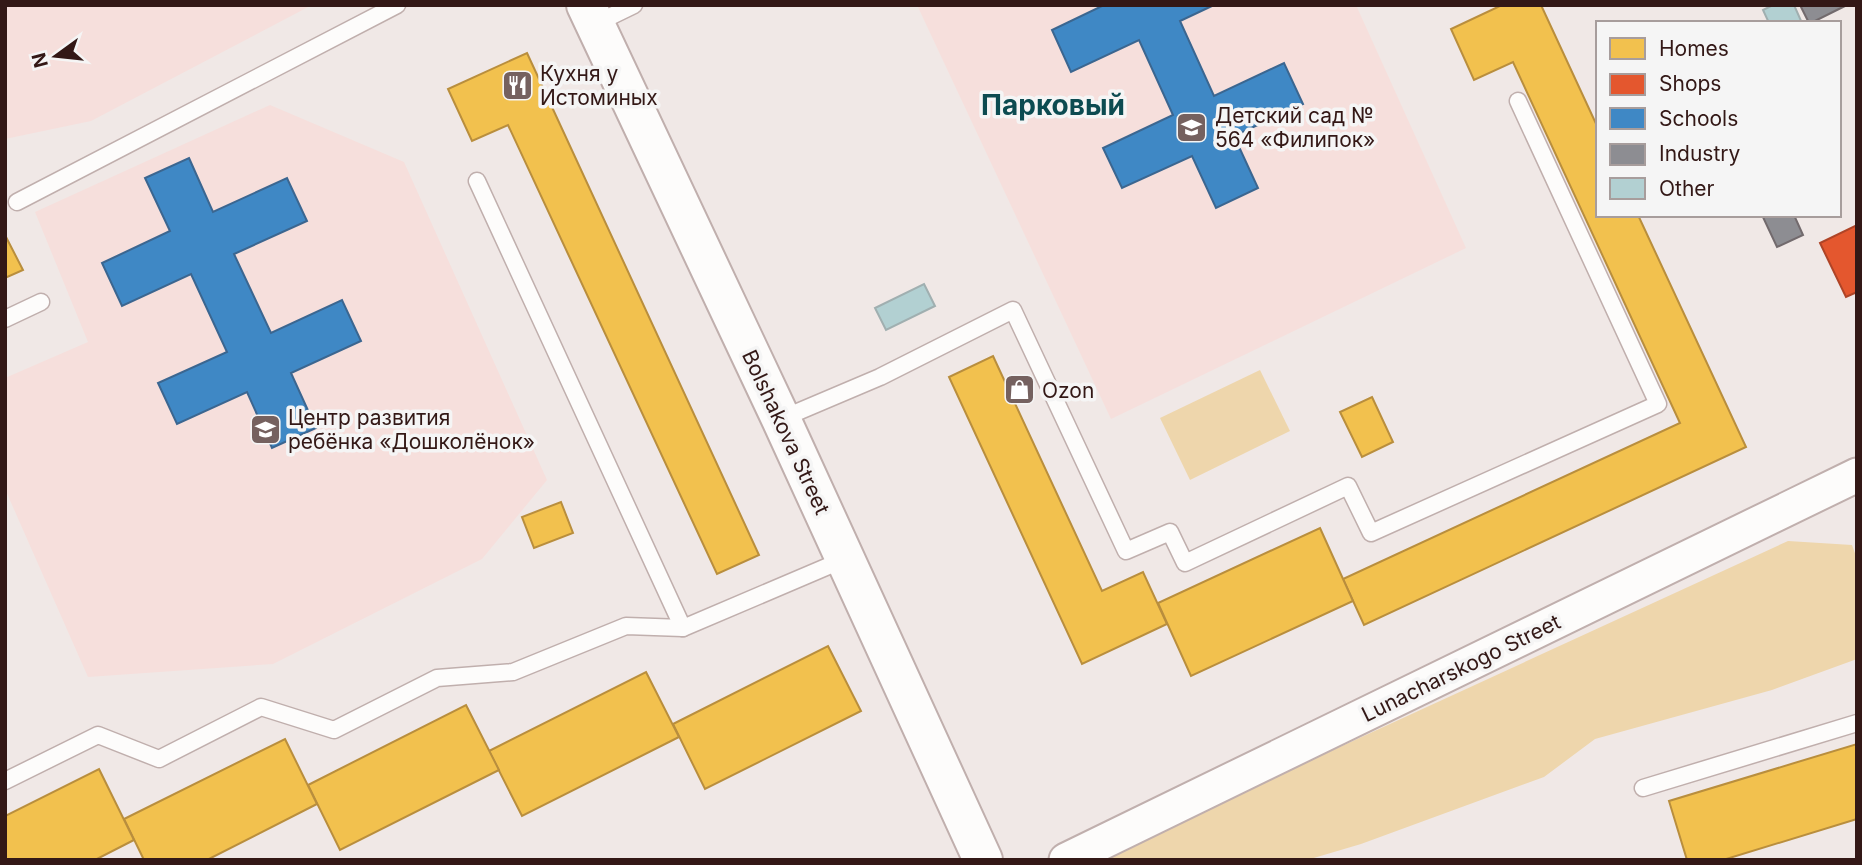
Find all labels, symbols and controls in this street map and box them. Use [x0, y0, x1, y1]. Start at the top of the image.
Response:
north arrow [21, 21, 91, 91]
legend [1596, 21, 1841, 217]
text: Homes [1659, 36, 1729, 61]
text: N [27, 50, 53, 70]
place label: Кухня у Истоминых [540, 61, 658, 110]
restaurant icon: Кухня у Истоминых [500, 68, 534, 102]
text: Shops [1659, 71, 1721, 96]
district label: Парковый [981, 88, 1125, 122]
place label: Детский сад № 564 «Филипок» [1215, 103, 1375, 152]
text: Schools [1659, 106, 1738, 131]
school or university icon: Детский сад № 564 «Филипок» [1175, 110, 1209, 144]
text: Industry [1659, 141, 1741, 166]
text: Other [1659, 176, 1715, 201]
street label: Bolshakova Street [737, 346, 835, 518]
shop icon: Ozon [1002, 373, 1036, 407]
place label: Ozon [1042, 378, 1094, 403]
place label: Центр развития ребёнка «Дошколёнок» [288, 405, 535, 454]
school or university icon: Центр развития ребёнка «Дошколёнок» [248, 412, 282, 446]
street label: Lunacharskogo Street [1358, 609, 1565, 727]

